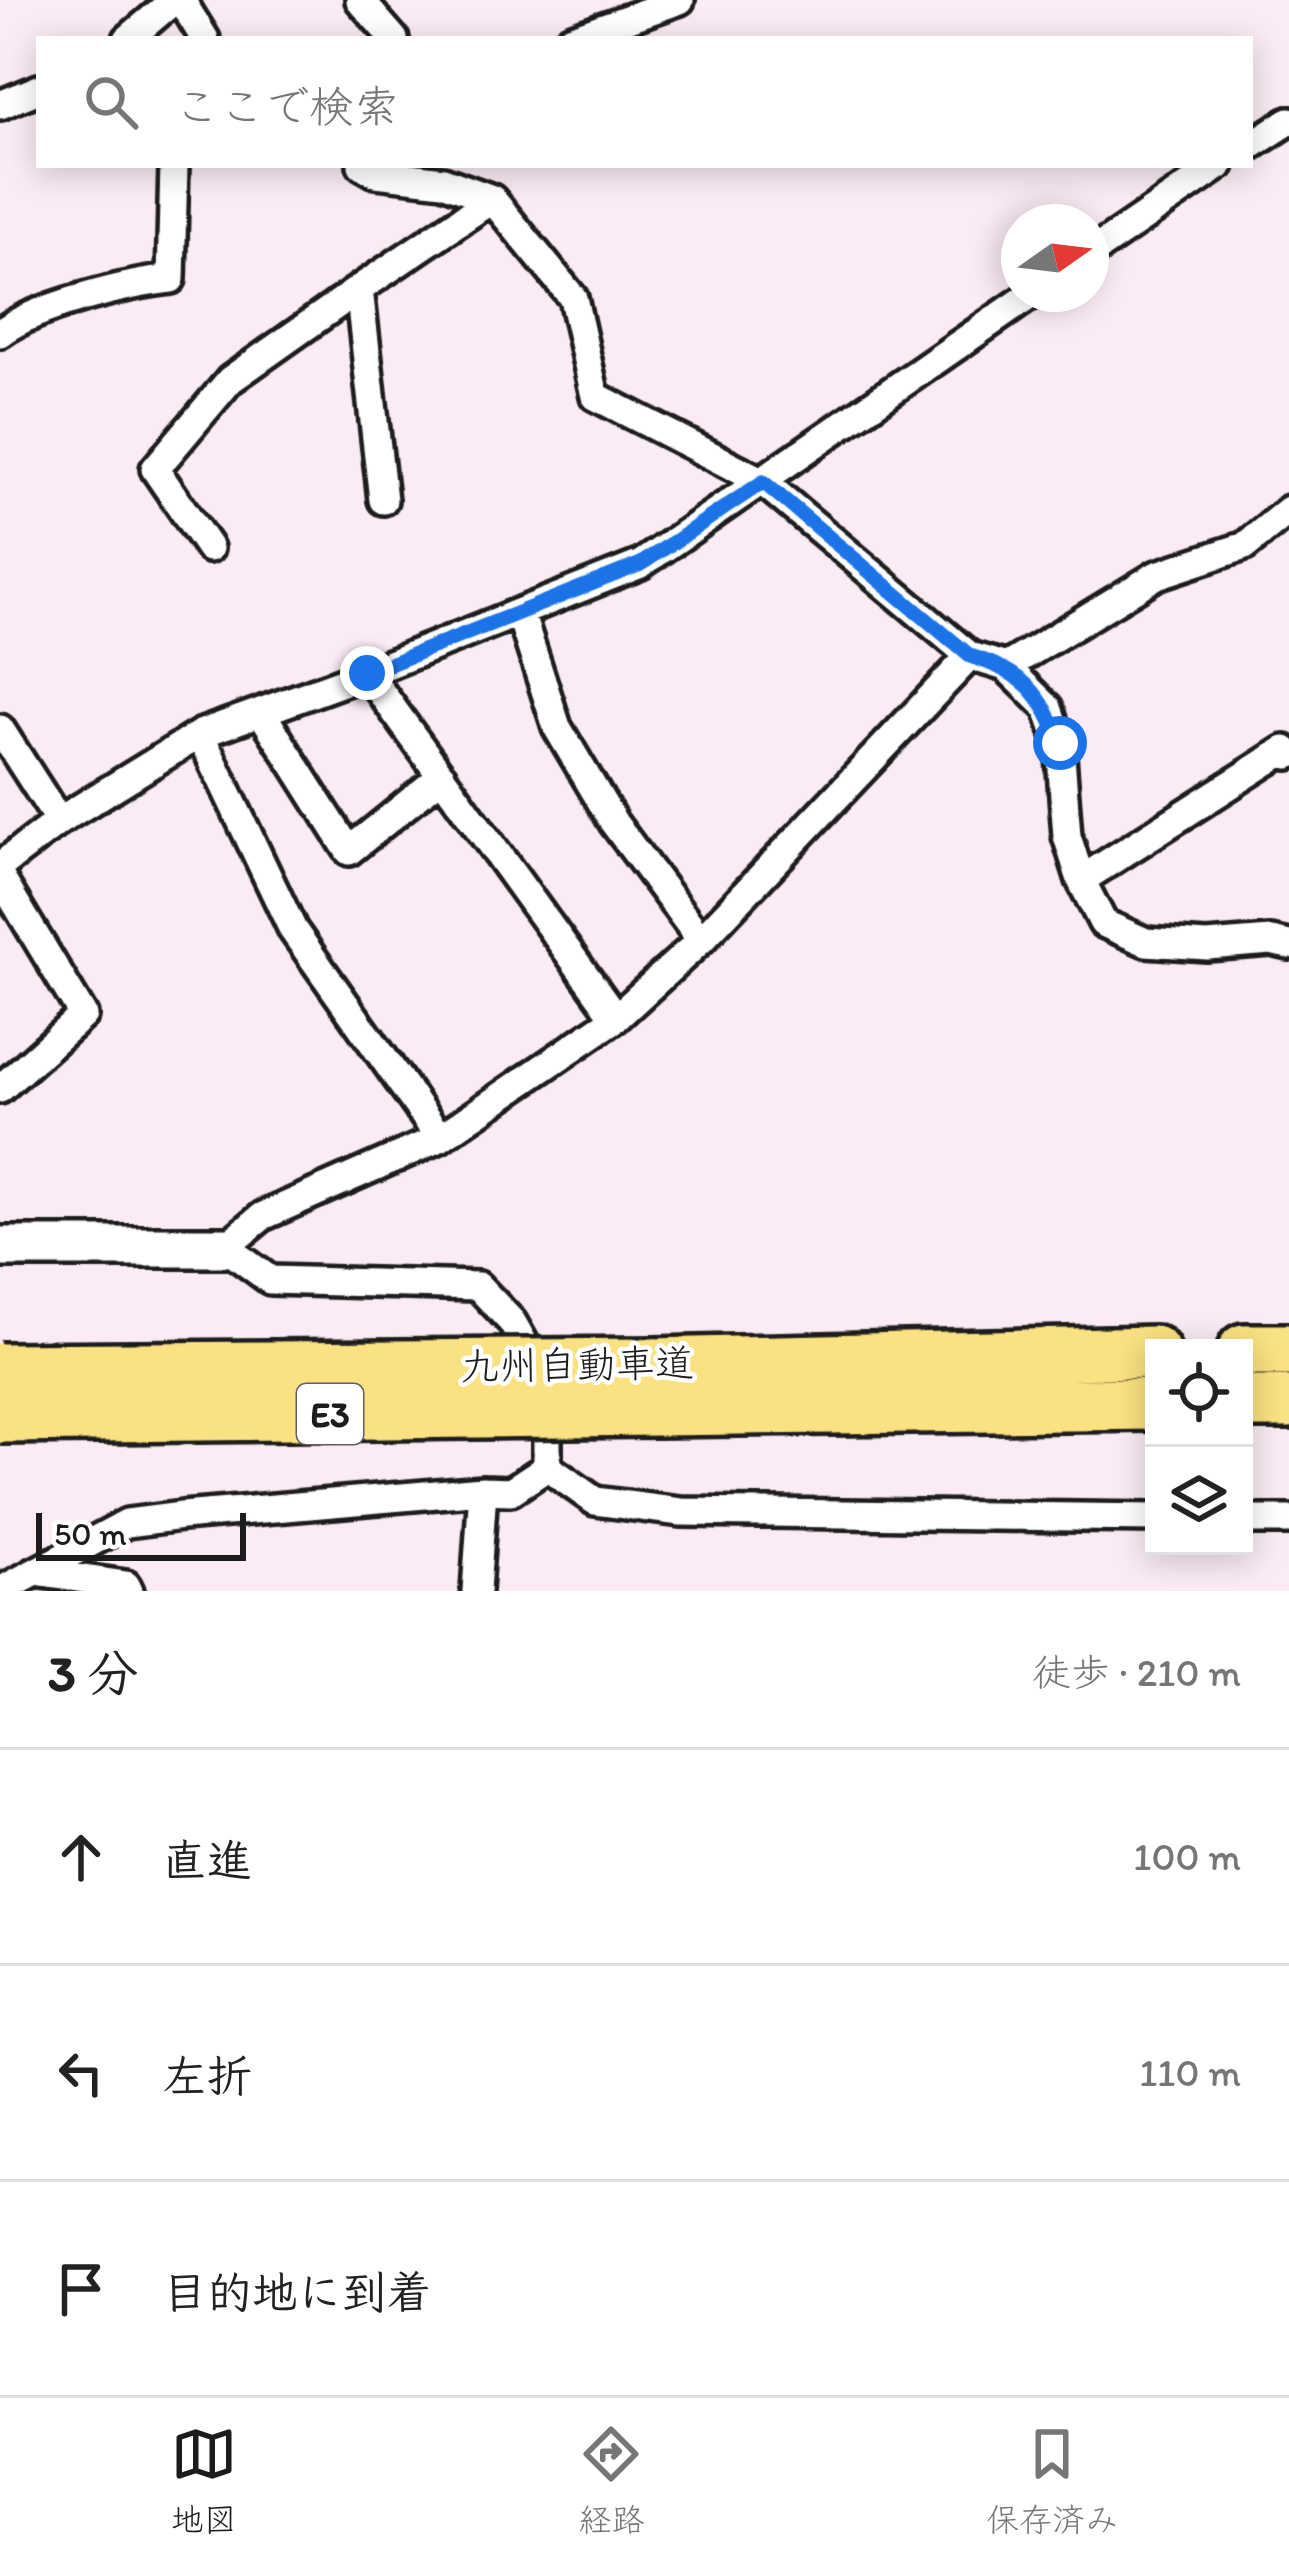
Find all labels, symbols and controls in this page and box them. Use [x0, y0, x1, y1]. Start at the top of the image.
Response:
search box [36, 36, 1253, 168]
icon: search [78, 69, 144, 135]
text: ここで検索 [174, 79, 399, 133]
north arrow [1001, 204, 1109, 312]
route end [340, 646, 394, 700]
route start [1033, 716, 1087, 770]
street label: 九州自動車道 [460, 1339, 694, 1390]
map controls [1145, 1339, 1253, 1555]
button: locate [1145, 1339, 1253, 1447]
road number: E3 [297, 1384, 363, 1444]
button: layers [1145, 1447, 1253, 1555]
scale bar [36, 1507, 246, 1560]
text: 50 m [54, 1514, 127, 1553]
text: 3 分 [48, 1643, 138, 1704]
text: 徒歩 · 210 m [1032, 1649, 1241, 1696]
icon: ahead [48, 1824, 114, 1890]
text: 直進 [162, 1833, 252, 1887]
text: 100 m [1133, 1833, 1241, 1880]
icon: left [48, 2040, 114, 2106]
text: 左折 [162, 2049, 252, 2103]
text: 110 m [1139, 2049, 1241, 2096]
icon: arrive [48, 2256, 114, 2322]
text: 目的地に到着 [162, 2265, 432, 2319]
tab: 地図 [171, 2421, 237, 2541]
tab: 経路 [578, 2421, 644, 2541]
tab: 保存済み [986, 2421, 1118, 2541]

